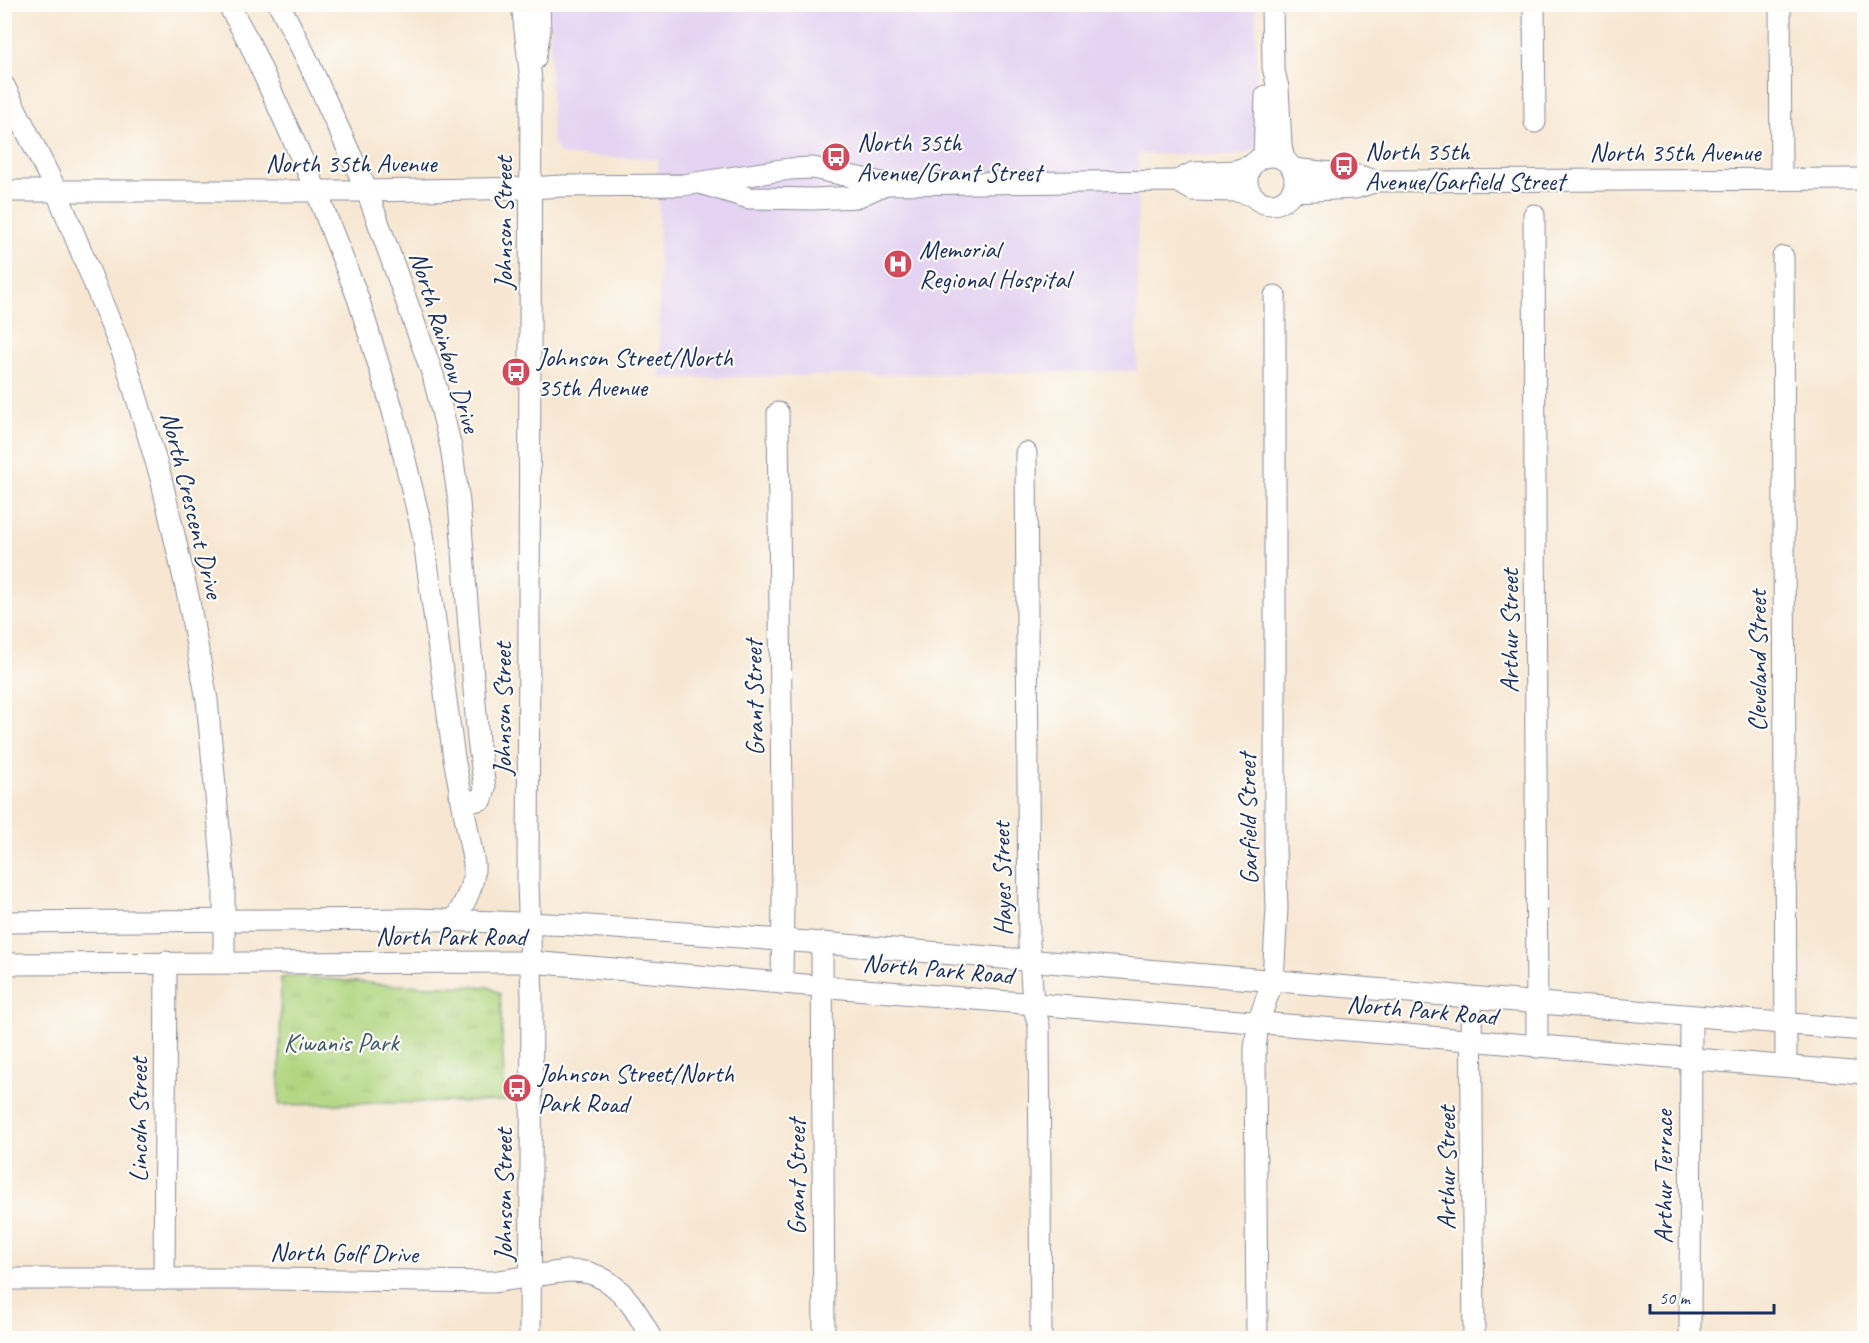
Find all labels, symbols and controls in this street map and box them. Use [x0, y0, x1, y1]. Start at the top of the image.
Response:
place label: North 35th Avenue/Grant Street [857, 126, 1045, 189]
place label: North 35th Avenue/Garfield Street [1365, 135, 1568, 198]
street label: North 35th Avenue [1590, 136, 1762, 169]
bus stop icon: North 35th Avenue/Grant Street [820, 141, 852, 173]
street label: North 35th Avenue [266, 147, 438, 180]
bus stop icon: North 35th Avenue/Garfield Street [1328, 150, 1360, 182]
street label: Johnson Street [487, 154, 520, 291]
place label: Memorial Regional Hospital [919, 233, 1075, 296]
street label: North Rainbow Drive [402, 247, 489, 438]
hospital icon: Memorial Regional Hospital [882, 248, 914, 280]
place label: Johnson Street/North 35th Avenue [535, 341, 734, 404]
bus stop icon: Johnson Street/North 35th Avenue [500, 356, 532, 388]
street label: North Crescent Drive [153, 408, 232, 604]
street label: Arthur Street [1493, 567, 1526, 693]
street label: Cleveland Street [1741, 588, 1774, 732]
street label: Grant Street [736, 636, 772, 756]
street label: Johnson Street [486, 640, 519, 777]
street label: Garfield Street [1230, 750, 1266, 885]
street label: Hayes Street [984, 819, 1019, 936]
street label: North Park Road [376, 920, 530, 953]
street label: North Park Road [862, 946, 1018, 992]
street label: North Park Road [1346, 987, 1502, 1033]
park label: Kiwanis Park [284, 1026, 400, 1059]
street label: Lincoln Street [122, 1055, 155, 1182]
place label: Johnson Street/North Park Road [536, 1057, 735, 1120]
bus stop icon: Johnson Street/North Park Road [501, 1072, 533, 1104]
street label: Arthur Street [1430, 1104, 1463, 1230]
street label: Arthur Terrace [1647, 1108, 1680, 1244]
street label: Grant Street [780, 1116, 813, 1235]
street label: Johnson Street [487, 1126, 520, 1263]
street label: North Golf Drive [270, 1235, 421, 1271]
scale bar [1650, 1277, 1774, 1315]
text: 50 m [1659, 1287, 1692, 1309]

